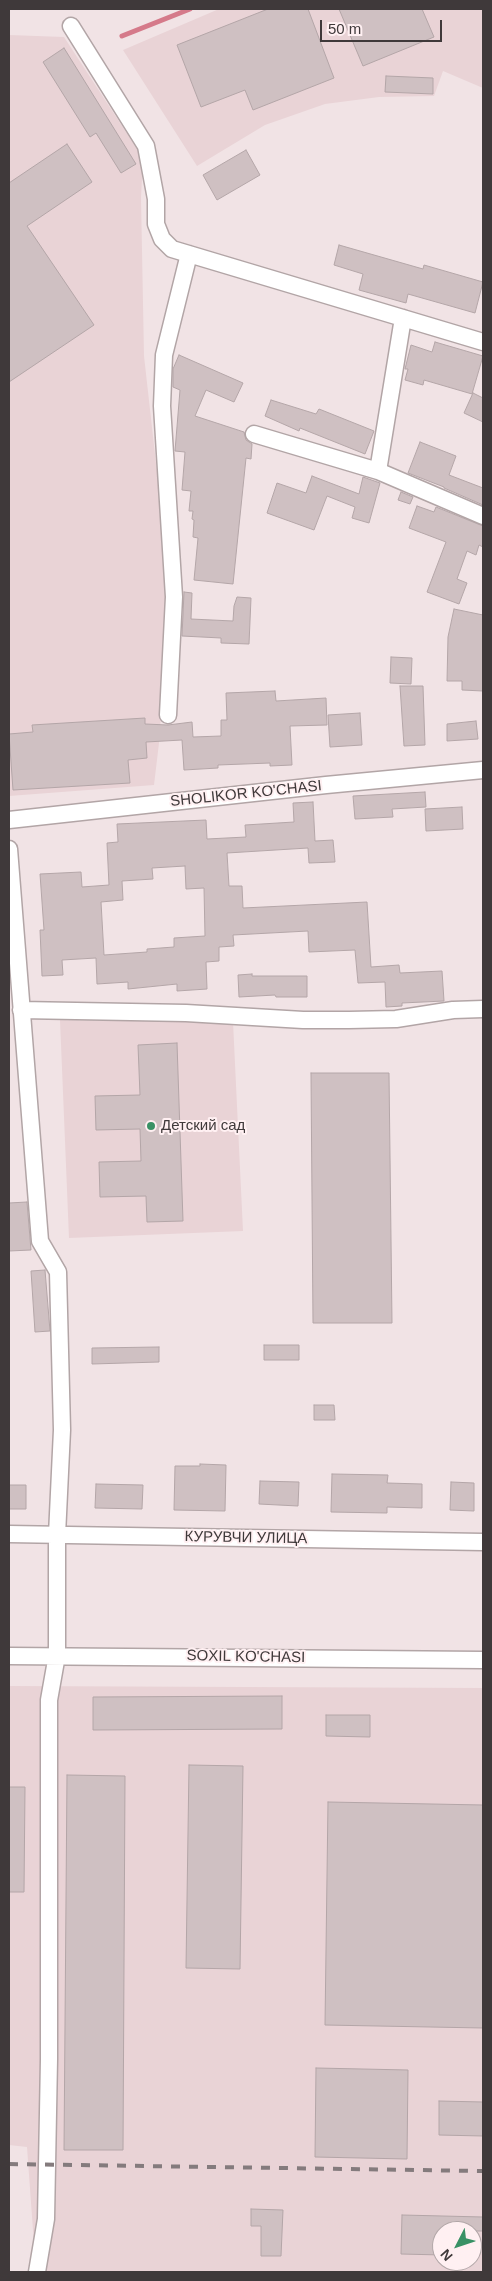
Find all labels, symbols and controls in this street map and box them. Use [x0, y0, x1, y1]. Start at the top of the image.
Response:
scale bar [322, 10, 444, 42]
text: 50 m [328, 20, 361, 37]
street label: SHOLIKOR KO'CHASI [169, 777, 323, 811]
place label: Детский сад [161, 1117, 245, 1135]
marker: Детский сад [145, 1120, 157, 1132]
street label: КУРУВЧИ УЛИЦА [185, 1528, 307, 1548]
street label: SOXIL KO'CHASI [186, 1647, 306, 1667]
north arrow [432, 2221, 482, 2271]
text: N [437, 2246, 456, 2264]

